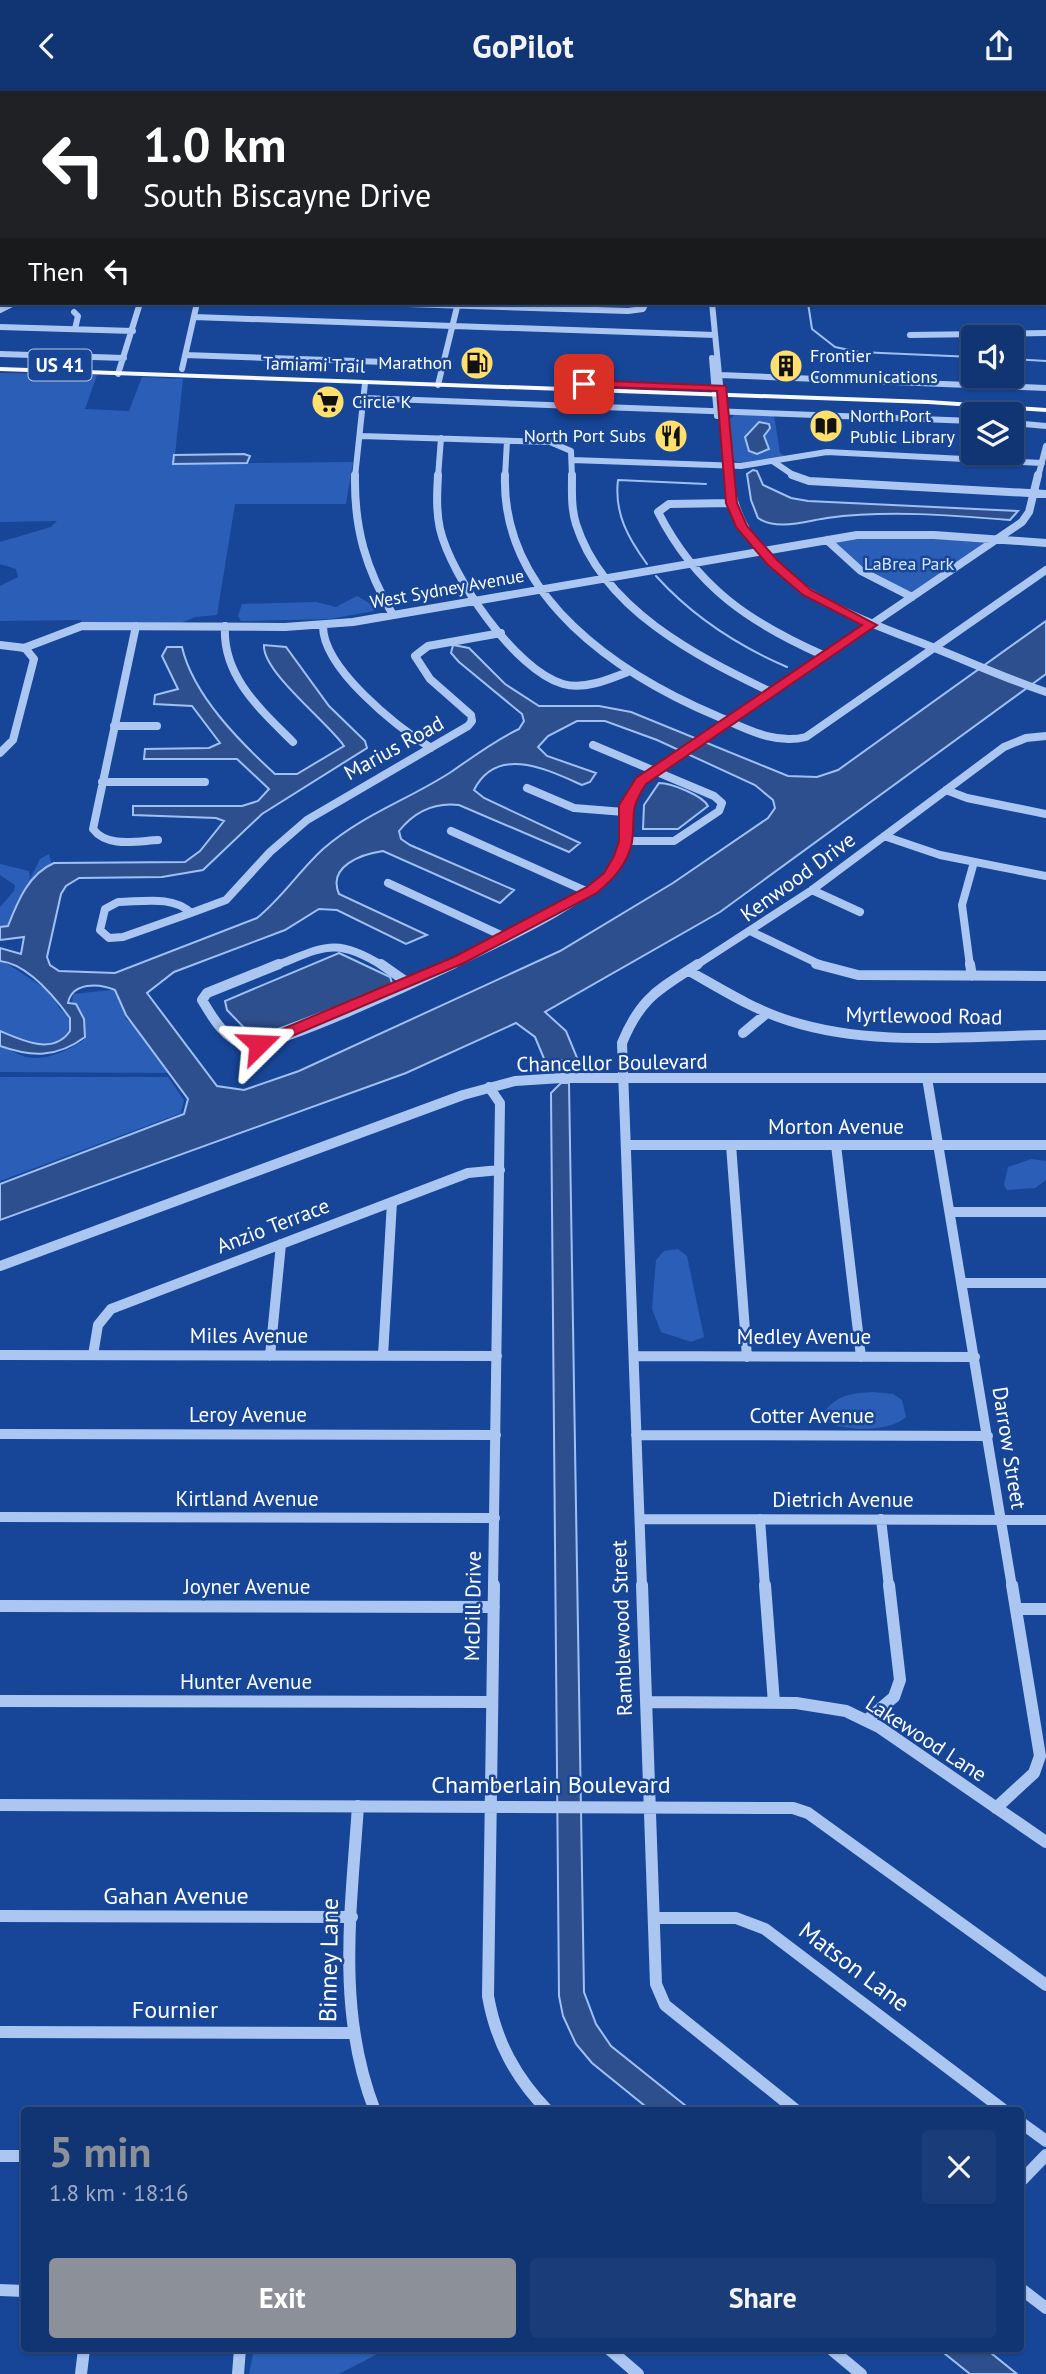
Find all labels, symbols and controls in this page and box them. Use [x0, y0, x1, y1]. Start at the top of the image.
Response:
text: GoPilot [472, 25, 574, 67]
icon: back [28, 27, 66, 65]
icon: share [980, 27, 1018, 65]
text: 1.0 km [143, 112, 287, 176]
icon: left [28, 119, 119, 210]
text: South Biscayne Drive [143, 174, 431, 216]
icon: left [98, 252, 136, 290]
text: Then [28, 255, 84, 288]
map controls [961, 325, 1024, 465]
button: sound [961, 325, 1024, 388]
fuel station icon: Marathon [458, 344, 496, 382]
place label: Frontier Communications [810, 344, 938, 388]
building icon: Frontier Communications [767, 347, 805, 385]
road number: US 41 [28, 349, 92, 381]
street label: Tamiami Trail [262, 351, 366, 378]
place label: Marathon [378, 351, 452, 374]
pin [554, 354, 614, 414]
icon: arrive [565, 365, 603, 403]
supermarket icon: Circle K [309, 383, 347, 421]
place label: Circle K [352, 390, 412, 413]
button: layers [961, 402, 1024, 465]
place label: North Port Public Library [850, 404, 955, 448]
library icon: North Port Public Library [807, 407, 845, 445]
restaurant icon: North Port Subs [652, 417, 690, 455]
place label: North Port Subs [524, 424, 646, 447]
park label: LaBrea Park [864, 552, 955, 575]
street label: West Sydney Avenue [368, 564, 526, 613]
street label: Marius Road [339, 709, 448, 786]
street label: Kenwood Drive [735, 826, 861, 927]
street label: Myrtlewood Road [845, 1001, 1003, 1030]
position arrow [222, 1007, 296, 1081]
street label: Chancellor Boulevard [516, 1047, 708, 1078]
street label: Morton Avenue [768, 1113, 904, 1140]
street label: Anzio Terrace [212, 1192, 333, 1259]
street label: Miles Avenue [190, 1322, 308, 1349]
street label: Medley Avenue [737, 1323, 871, 1350]
street label: Darrow Street [986, 1385, 1032, 1511]
street label: Leroy Avenue [189, 1401, 307, 1428]
street label: Cotter Avenue [750, 1402, 874, 1429]
street label: Kirtland Avenue [175, 1485, 319, 1512]
street label: Dietrich Avenue [772, 1486, 914, 1513]
street label: Ramblewood Street [605, 1540, 638, 1716]
street label: McDill Drive [458, 1551, 487, 1661]
street label: Joyner Avenue [183, 1573, 310, 1600]
street label: Hunter Avenue [180, 1668, 312, 1695]
street label: Lakewood Lane [861, 1689, 992, 1788]
street label: Chamberlain Boulevard [431, 1769, 671, 1800]
street label: Gahan Avenue [103, 1880, 249, 1911]
street label: Binney Lane [312, 1898, 345, 2022]
street label: Matson Lane [793, 1915, 916, 2018]
street label: Fournier [132, 1994, 218, 2025]
text: 5 min [49, 2124, 151, 2179]
button: close [922, 2130, 996, 2204]
text: 1.8 km · 18:16 [49, 2178, 188, 2207]
button: Exit [49, 2258, 516, 2338]
button: Share [530, 2258, 996, 2338]

